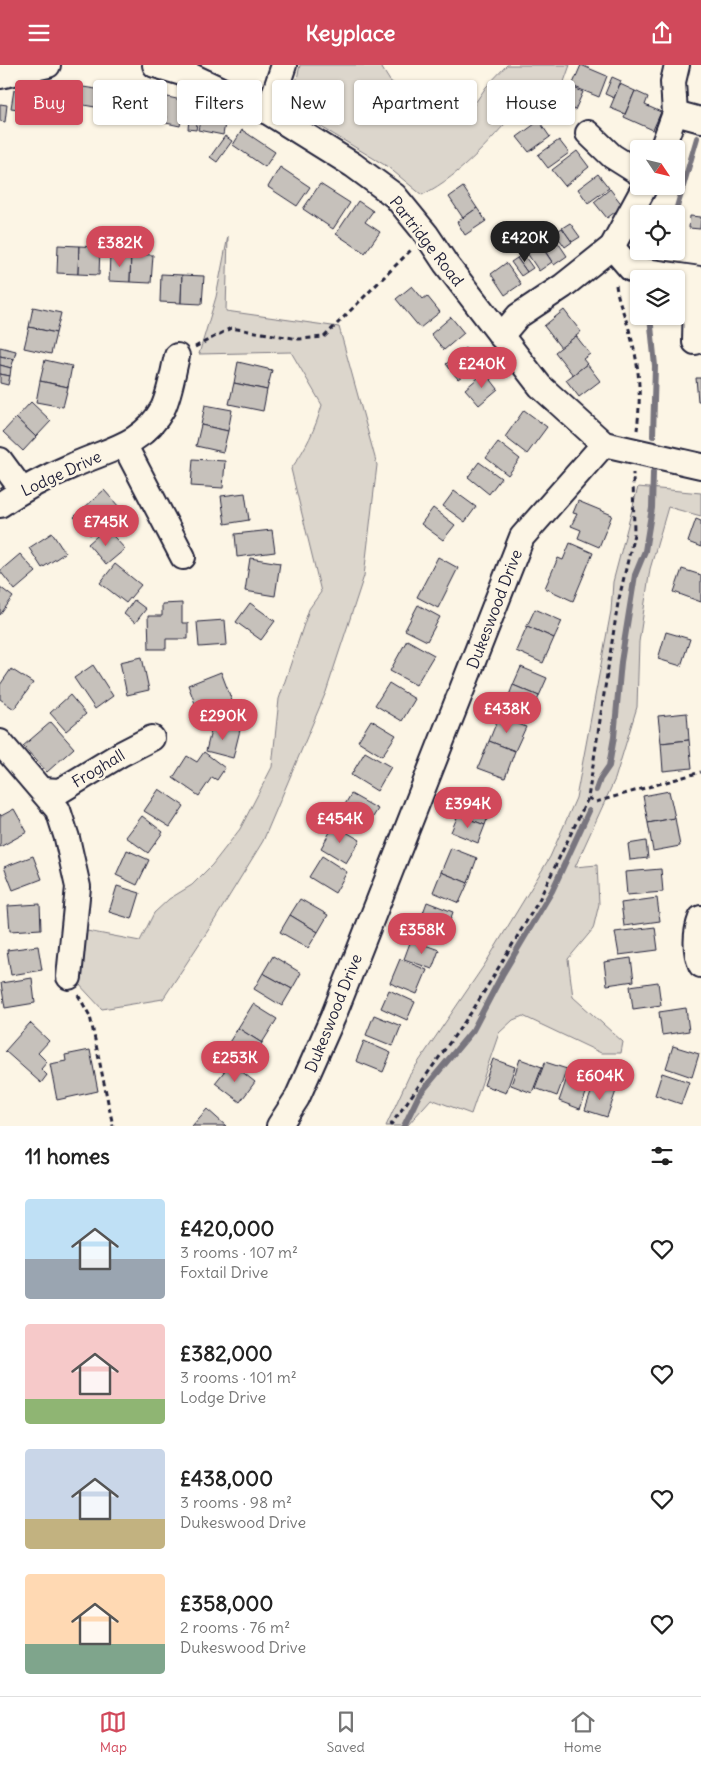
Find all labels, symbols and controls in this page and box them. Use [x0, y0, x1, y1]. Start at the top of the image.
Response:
icon: menu [25, 19, 53, 47]
text: Keyplace [306, 19, 395, 47]
icon: share [648, 19, 676, 47]
chip: Buy [15, 80, 83, 125]
chip: Rent [93, 80, 167, 125]
chip: Filters [177, 80, 262, 125]
chip: New [272, 80, 344, 125]
chip: Apartment [354, 80, 477, 125]
chip: House [487, 80, 575, 125]
north arrow [630, 140, 685, 195]
map controls [630, 140, 685, 325]
street label: Partridge Road [386, 192, 468, 290]
button: locate [630, 205, 685, 260]
pin: £420K [490, 221, 560, 263]
pin: £382K [85, 225, 155, 268]
text: £420K [502, 227, 548, 247]
text: £382K [97, 232, 143, 252]
button: layers [630, 270, 685, 325]
pin: £240K [447, 347, 517, 389]
text: £240K [459, 353, 505, 373]
street label: Lodge Drive [18, 446, 104, 500]
pin: £745K [71, 505, 141, 547]
text: £745K [84, 511, 128, 531]
street label: Dukeswood Drive [462, 546, 526, 672]
pin: £438K [472, 691, 542, 734]
text: £438K [484, 698, 530, 718]
pin: £290K [188, 699, 258, 741]
text: £290K [200, 705, 246, 725]
street label: Froghall [68, 744, 128, 792]
pin: £394K [433, 787, 503, 829]
text: £394K [445, 793, 491, 813]
pin: £454K [305, 801, 375, 844]
text: £454K [317, 808, 363, 828]
pin: £358K [387, 913, 457, 955]
text: £358K [399, 919, 445, 939]
street label: Dukeswood Drive [300, 951, 366, 1075]
pin: £253K [200, 1041, 270, 1083]
text: £253K [212, 1047, 258, 1067]
pin: £604K [565, 1059, 635, 1101]
text: £604K [576, 1065, 624, 1085]
icon: filters [648, 1142, 676, 1170]
text: 11 homes [25, 1143, 110, 1170]
text: £420,000 [180, 1215, 274, 1242]
icon: home [65, 1219, 125, 1279]
icon: heart [648, 1235, 676, 1263]
text: 3 rooms · 107 m² [180, 1242, 298, 1262]
text: Foxtail Drive [180, 1262, 268, 1282]
text: £382,000 [180, 1340, 273, 1367]
icon: home [65, 1344, 125, 1404]
icon: heart [648, 1360, 676, 1388]
text: 3 rooms · 101 m² [180, 1367, 297, 1387]
text: Lodge Drive [180, 1387, 266, 1407]
text: £438,000 [180, 1465, 273, 1492]
icon: home [65, 1469, 125, 1529]
icon: heart [648, 1485, 676, 1513]
text: 3 rooms · 98 m² [180, 1492, 292, 1512]
text: Dukeswood Drive [180, 1512, 306, 1532]
text: £358,000 [180, 1590, 273, 1617]
icon: home [65, 1594, 125, 1654]
icon: heart [648, 1610, 676, 1638]
text: 2 rooms · 76 m² [180, 1617, 290, 1637]
text: Dukeswood Drive [180, 1637, 306, 1657]
tab: Map [99, 1708, 127, 1756]
tab: Saved [326, 1708, 365, 1756]
tab: Home [564, 1708, 601, 1756]

